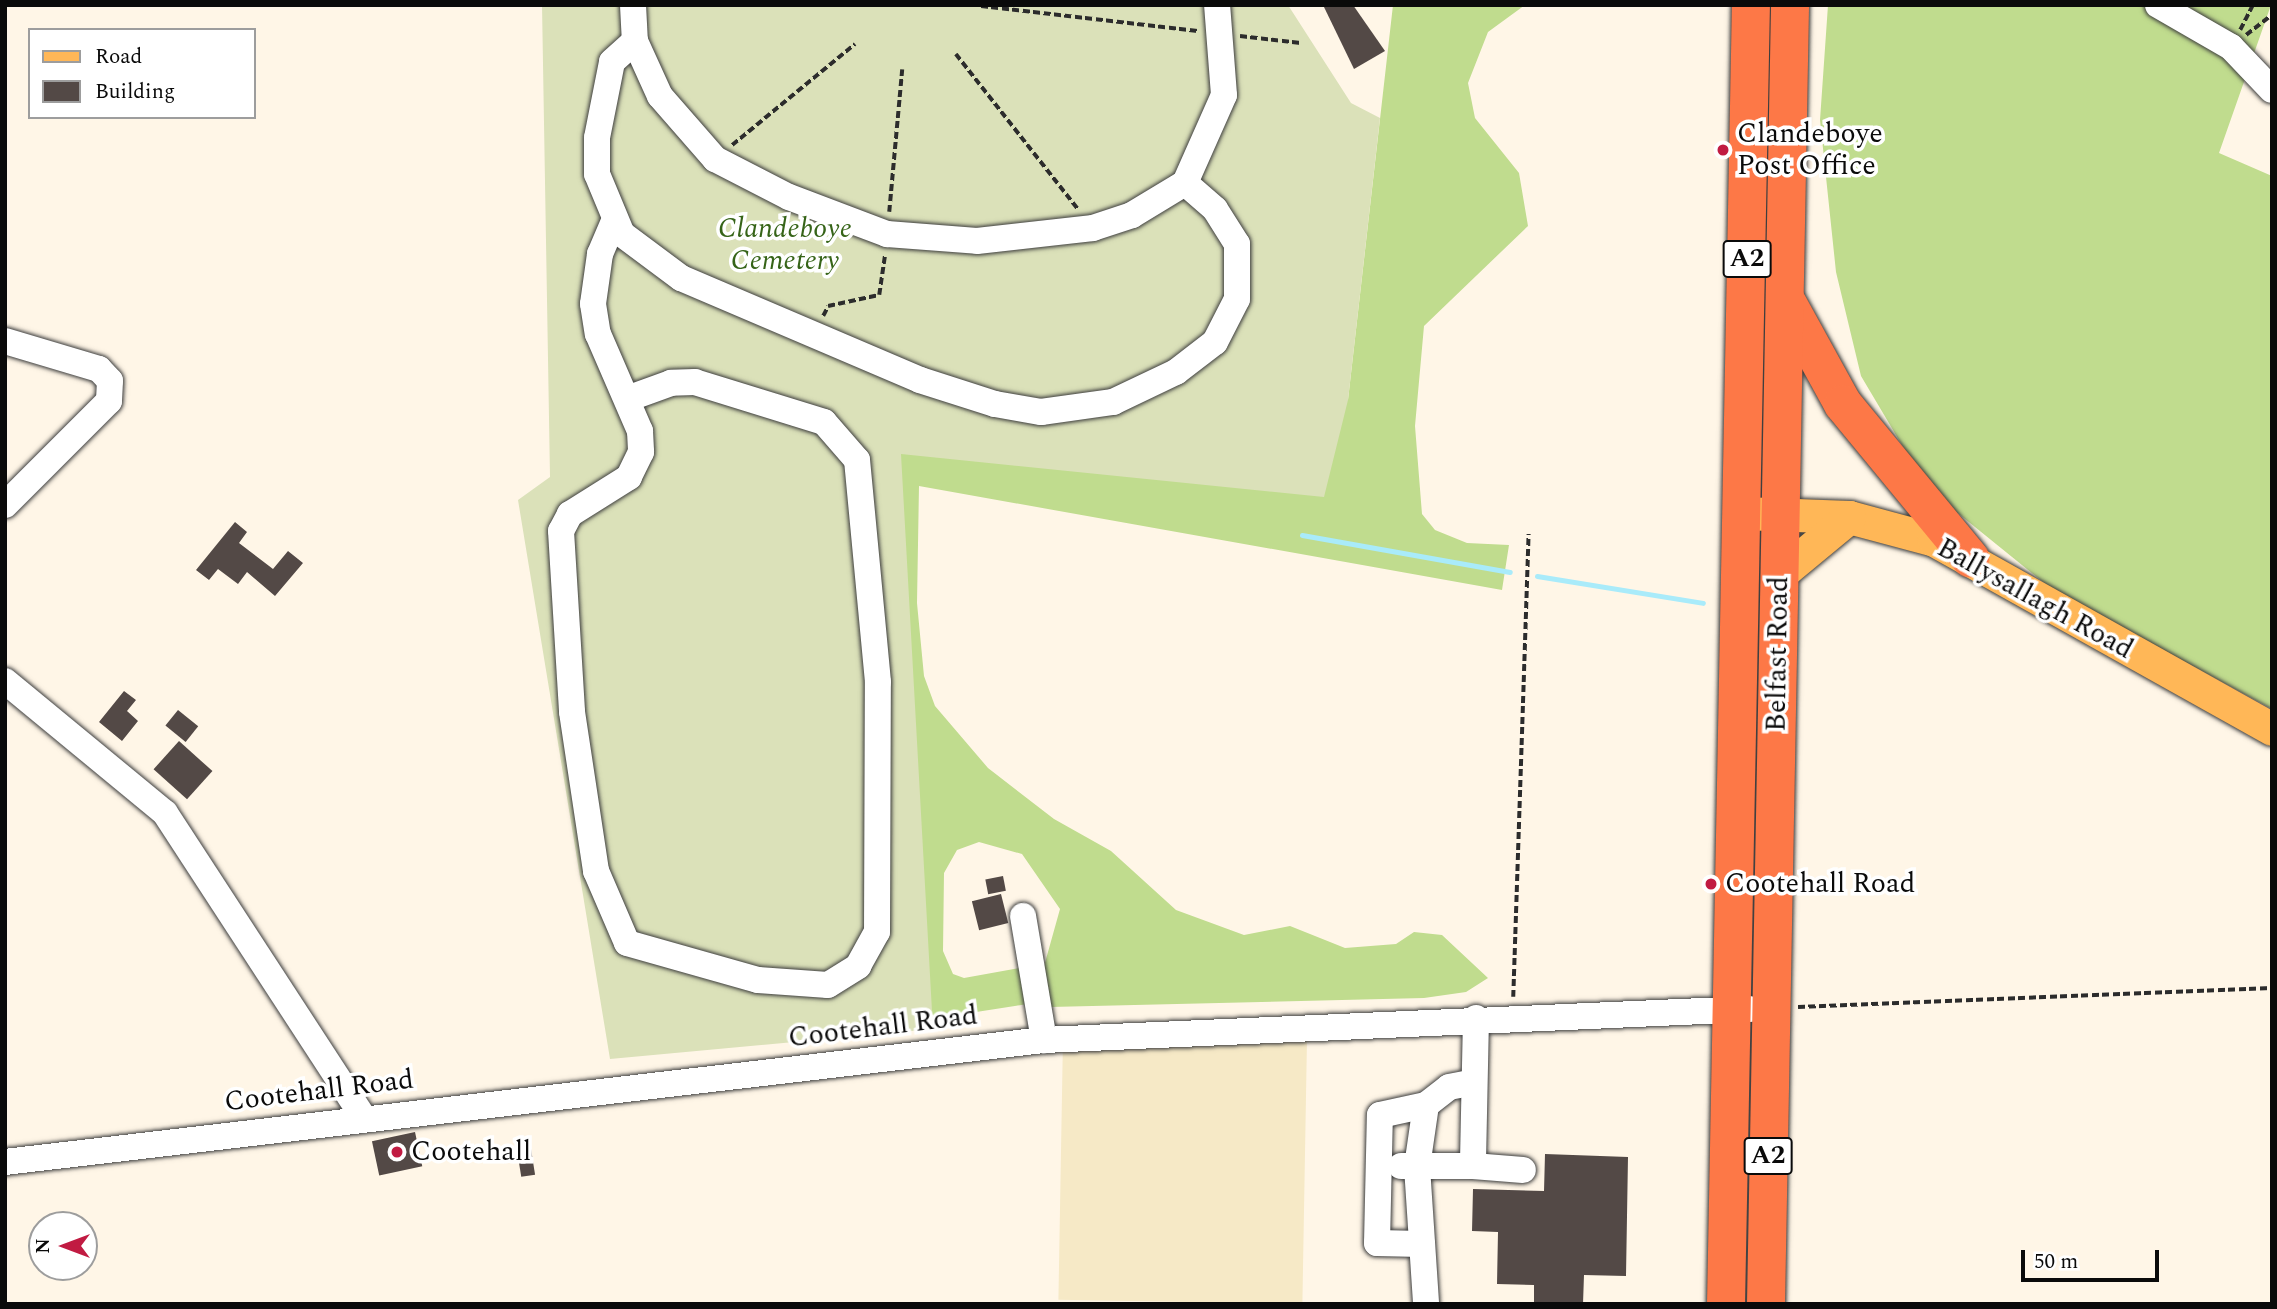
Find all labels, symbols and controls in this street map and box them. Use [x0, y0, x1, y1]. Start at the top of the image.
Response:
legend [28, 28, 256, 119]
text: Road [95, 41, 142, 73]
text: Building [95, 76, 175, 108]
place label: Clandeboye Post Office [1737, 117, 1883, 183]
marker: Clandeboye Post Office [1715, 142, 1731, 158]
park label: Clandeboye Cemetery [718, 212, 852, 278]
road number: A2 [1722, 236, 1772, 282]
street label: Ballysallagh Road [1931, 531, 2139, 667]
street label: Belfast Road [1760, 576, 1796, 732]
place label: Cootehall Road [1725, 867, 1915, 901]
marker: Cootehall Road [1703, 876, 1719, 892]
street label: Cootehall Road [786, 999, 980, 1055]
street label: Cootehall Road [222, 1063, 416, 1119]
road number: A2 [1744, 1134, 1792, 1178]
place label: Cootehall [411, 1135, 531, 1169]
marker: Cootehall [389, 1144, 405, 1160]
north arrow [28, 1211, 98, 1281]
scale bar [2025, 1236, 2163, 1280]
text: N [29, 1238, 58, 1254]
text: 50 m [2034, 1246, 2078, 1278]

